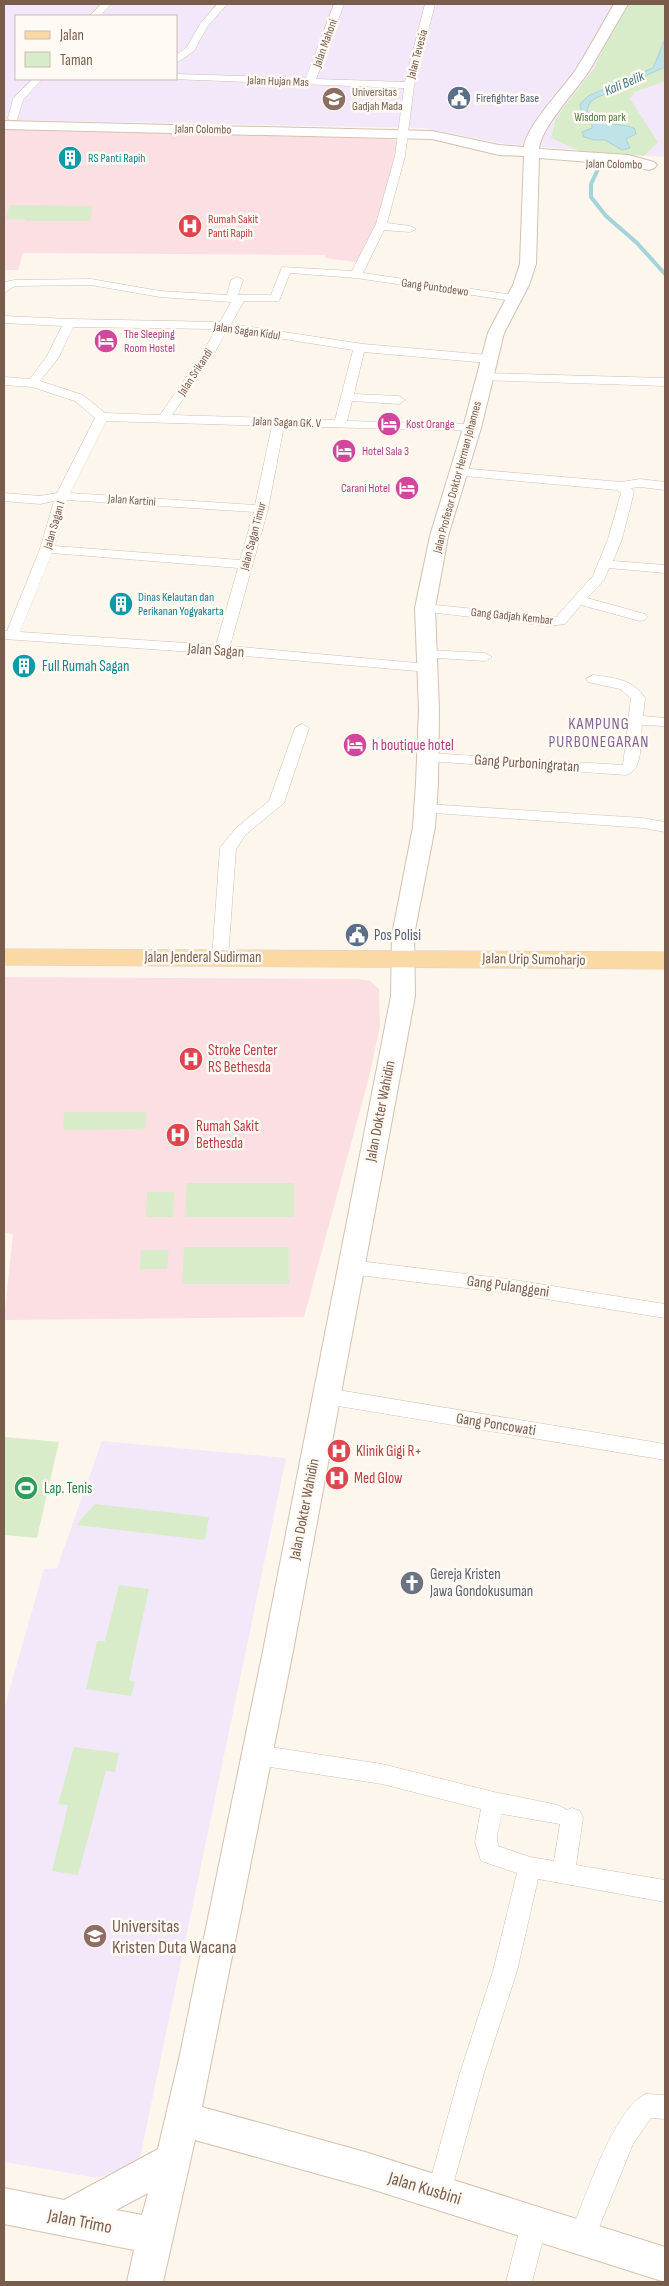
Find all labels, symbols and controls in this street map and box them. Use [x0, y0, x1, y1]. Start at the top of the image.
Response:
legend [15, 15, 178, 80]
street label: Jalan Mahoni [309, 17, 341, 70]
text: Jalan [59, 26, 84, 45]
street label: Jalan Tevesia [403, 28, 431, 81]
text: Taman [60, 51, 93, 70]
water label: Kali Belik [602, 67, 647, 99]
street label: Jalan Hujan Mas [246, 73, 309, 90]
place label: Universitas Gadjah Mada [352, 85, 403, 114]
public building icon: Firefighter Base [446, 85, 472, 111]
school or university icon: Universitas Gadjah Mada [321, 86, 347, 112]
place label: Firefighter Base [476, 91, 539, 106]
park label: Wisdom park [574, 110, 626, 125]
street label: Jalan Colombo [174, 121, 231, 137]
building icon: RS Panti Rapih [57, 145, 83, 171]
place label: RS Panti Rapih [88, 151, 146, 166]
street label: Jalan Colombo [585, 156, 642, 172]
place label: Rumah Sakit Panti Rapih [208, 212, 259, 241]
hospital icon: Rumah Sakit Panti Rapih [177, 213, 203, 239]
street label: Gang Puntodewo [400, 275, 470, 300]
street label: Jalan Sagan Kidul [212, 319, 281, 344]
place label: The Sleeping Room Hostel [124, 327, 175, 356]
hotel icon: The Sleeping Room Hostel [93, 328, 119, 354]
street label: Jalan Srikandi [174, 346, 216, 400]
street label: Jalan Profesor Doktor Herman Johannes [430, 400, 485, 556]
hotel icon: Kost Orange [376, 411, 402, 437]
street label: Jalan Sagan GK. V [252, 414, 322, 431]
place label: Kost Orange [406, 417, 455, 432]
hotel icon: Hotel Sala 3 [331, 438, 357, 464]
place label: Hotel Sala 3 [362, 444, 409, 459]
hotel icon: Carani Hotel [394, 475, 420, 501]
place label: Carani Hotel [341, 481, 390, 496]
street label: Jalan Kartini [107, 491, 156, 510]
street label: Jalan Sagan I [40, 499, 69, 552]
street label: Jalan Sagan Timur [237, 500, 270, 573]
place label: Dinas Kelautan dan Perikanan Yogyakarta [138, 590, 224, 619]
building icon: Dinas Kelautan dan Perikanan Yogyakarta [108, 591, 134, 617]
street label: Gang Gadjah Kembar [470, 605, 554, 628]
street label: Jalan Sagan [186, 639, 245, 662]
building icon: Full Rumah Sagan [11, 653, 37, 679]
place label: Full Rumah Sagan [42, 657, 130, 676]
district label: KAMPUNG PURBONEGARAN [549, 715, 649, 752]
hotel icon: h boutique hotel [342, 732, 368, 758]
place label: h boutique hotel [372, 736, 454, 755]
street label: Gang Purboningratan [474, 750, 580, 777]
public building icon: Pos Polisi [344, 922, 370, 948]
place label: Pos Polisi [374, 926, 421, 945]
street label: Jalan Jenderal Sudirman [144, 948, 261, 967]
street label: Jalan Urip Sumoharjo [481, 949, 586, 970]
place label: Stroke Center RS Bethesda [208, 1041, 278, 1077]
hospital icon: Stroke Center RS Bethesda [178, 1046, 204, 1072]
street label: Jalan Dokter Wahidin [361, 1059, 400, 1164]
place label: Rumah Sakit Bethesda [196, 1117, 259, 1153]
hospital icon: Rumah Sakit Bethesda [165, 1122, 191, 1148]
street label: Gang Pulanggeni [466, 1271, 550, 1302]
street label: Gang Poncowati [455, 1409, 537, 1440]
hospital icon: Klinik Gigi R+ [326, 1438, 352, 1464]
place label: Klinik Gigi R+ [356, 1442, 422, 1461]
street label: Jalan Dokter Wahidin [285, 1457, 324, 1562]
hospital icon: Med Glow [324, 1465, 350, 1491]
place label: Med Glow [354, 1469, 403, 1488]
sports icon: Lap. Tenis [13, 1475, 39, 1501]
place label: Lap. Tenis [44, 1479, 92, 1498]
place label: Gereja Kristen Jawa Gondokusuman [429, 1565, 533, 1601]
church icon: Gereja Kristen Jawa Gondokusuman [399, 1570, 425, 1596]
place label: Universitas Kristen Duta Wacana [112, 1916, 237, 1958]
school or university icon: Universitas Kristen Duta Wacana [82, 1923, 108, 1949]
street label: Jalan Kusbini [385, 2167, 464, 2210]
street label: Jalan Trimo [45, 2205, 114, 2238]

